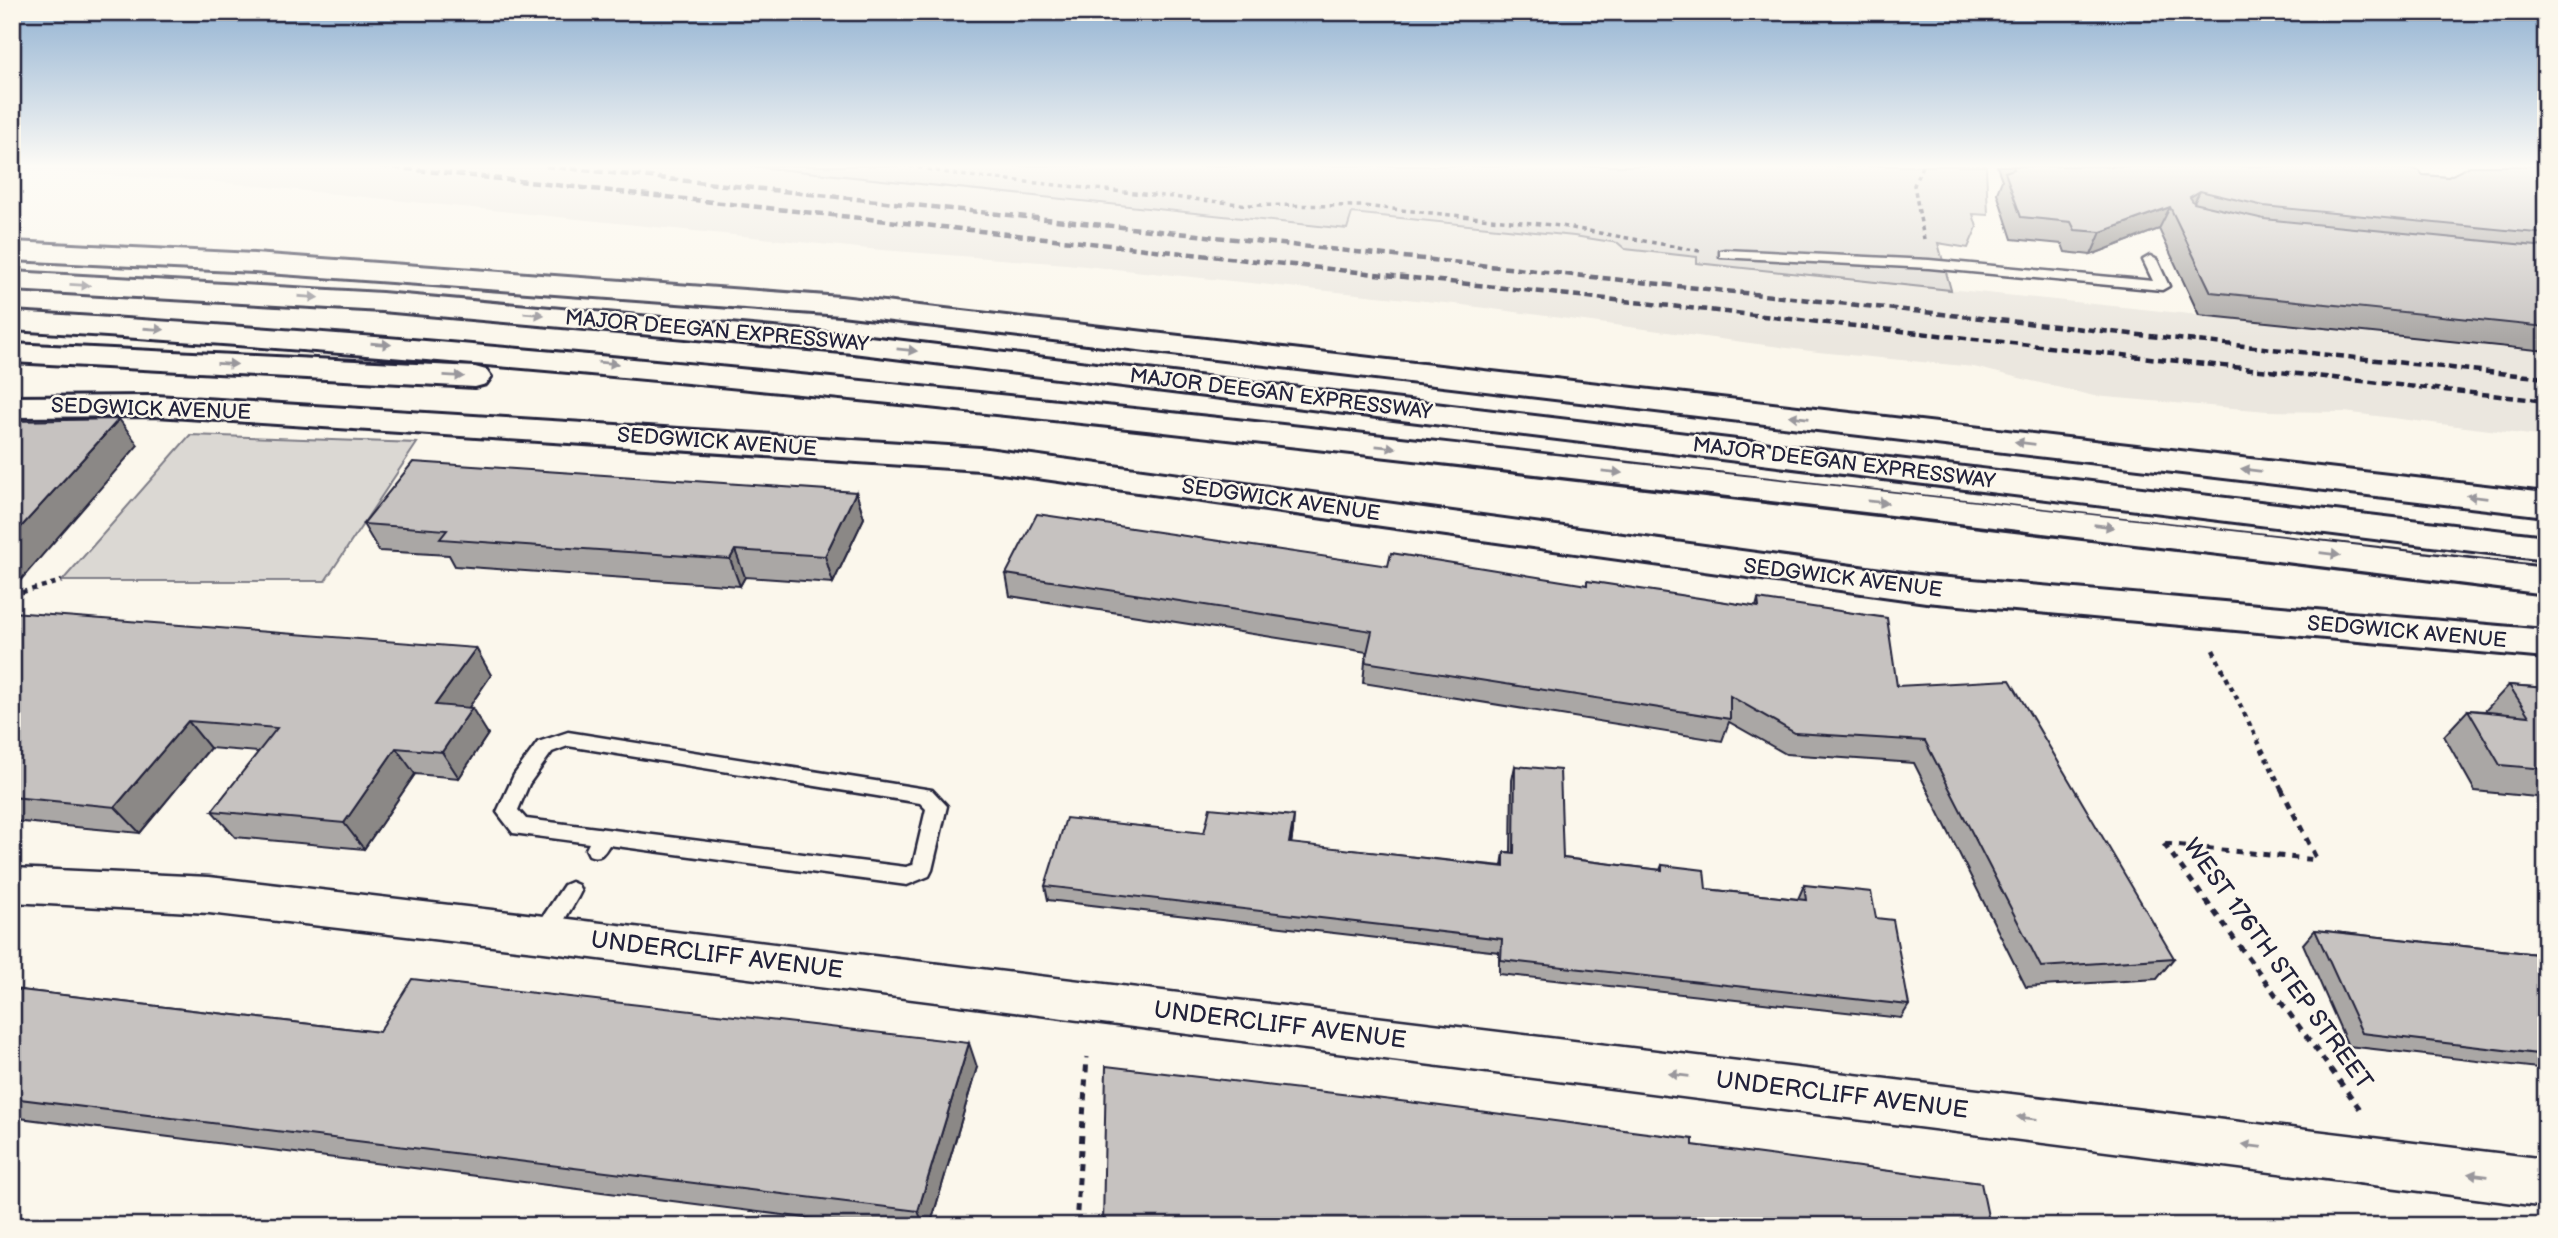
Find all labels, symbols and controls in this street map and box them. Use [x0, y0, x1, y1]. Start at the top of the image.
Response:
one-way arrow [70, 279, 92, 290]
one-way arrow [297, 292, 319, 303]
street label: MAJOR DEEGAN EXPRESSWAY [564, 305, 871, 357]
one-way arrow [524, 309, 546, 320]
one-way arrow [143, 324, 165, 335]
one-way arrow [370, 339, 392, 350]
one-way arrow [896, 345, 918, 356]
one-way arrow [597, 358, 619, 369]
one-way arrow [216, 359, 238, 370]
street label: MAJOR DEEGAN EXPRESSWAY [1128, 363, 1434, 425]
one-way arrow [444, 371, 466, 382]
street label: SEDGWICK AVENUE [51, 393, 251, 425]
one-way arrow [1788, 411, 1810, 422]
street label: SEDGWICK AVENUE [616, 423, 818, 461]
street label: MAJOR DEEGAN EXPRESSWAY [1691, 432, 1997, 494]
one-way arrow [2014, 438, 2036, 449]
one-way arrow [1375, 441, 1397, 452]
one-way arrow [2240, 465, 2262, 476]
one-way arrow [1601, 467, 1623, 478]
street label: SEDGWICK AVENUE [1180, 474, 1382, 526]
one-way arrow [2466, 491, 2488, 502]
one-way arrow [1867, 496, 1889, 507]
one-way arrow [2093, 521, 2115, 532]
one-way arrow [2319, 548, 2341, 559]
street label: SEDGWICK AVENUE [1742, 553, 1944, 603]
street label: SEDGWICK AVENUE [2306, 611, 2508, 653]
street label: WEST 176TH STEP STREET [2177, 833, 2379, 1096]
street label: UNDERCLIFF AVENUE [589, 925, 845, 985]
street label: UNDERCLIFF AVENUE [1152, 995, 1408, 1055]
street label: UNDERCLIFF AVENUE [1714, 1065, 1970, 1125]
one-way arrow [1668, 1069, 1690, 1080]
one-way arrow [2015, 1113, 2037, 1124]
one-way arrow [2241, 1141, 2263, 1152]
one-way arrow [2467, 1169, 2489, 1180]

